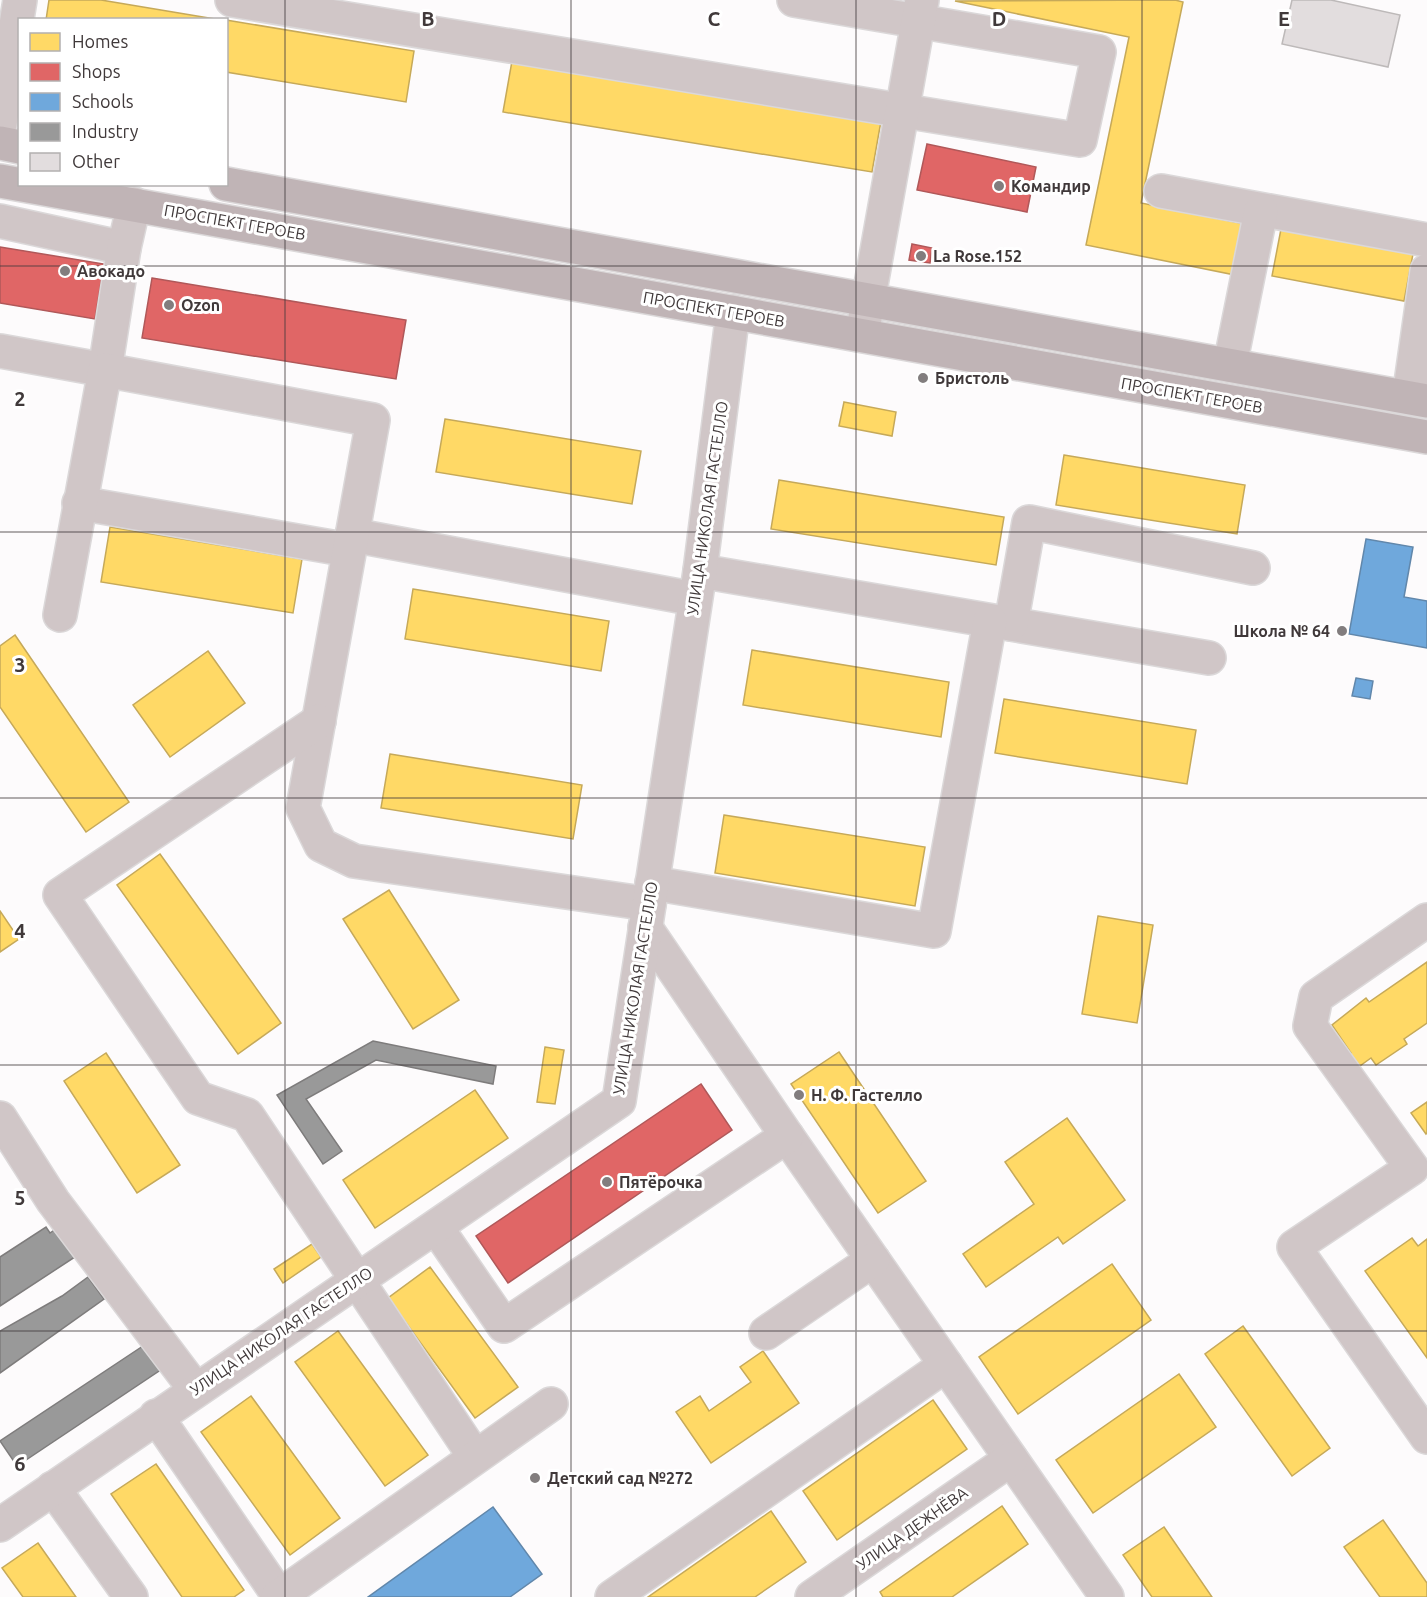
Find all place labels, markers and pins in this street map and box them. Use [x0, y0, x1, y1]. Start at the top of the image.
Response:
place label: Командир [1011, 177, 1091, 195]
marker: Командир [992, 179, 1006, 193]
place label: La Rose.152 [933, 247, 1022, 265]
marker: La Rose.152 [914, 249, 928, 263]
place label: Авокадо [77, 262, 145, 280]
marker: Авокадо [58, 264, 72, 278]
place label: Ozon [181, 296, 220, 314]
marker: Ozon [162, 298, 176, 312]
place label: Бристоль [935, 369, 1009, 387]
marker: Бристоль [916, 371, 930, 385]
place label: Школа № 64 [1234, 622, 1330, 640]
marker: Школа № 64 [1335, 624, 1349, 638]
place label: Н. Ф. Гастелло [811, 1086, 923, 1104]
marker: Н. Ф. Гастелло [792, 1088, 806, 1102]
place label: Пятёрочка [619, 1173, 703, 1191]
marker: Пятёрочка [600, 1175, 614, 1189]
place label: Детский сад №272 [547, 1469, 693, 1487]
marker: Детский сад №272 [528, 1471, 542, 1485]

